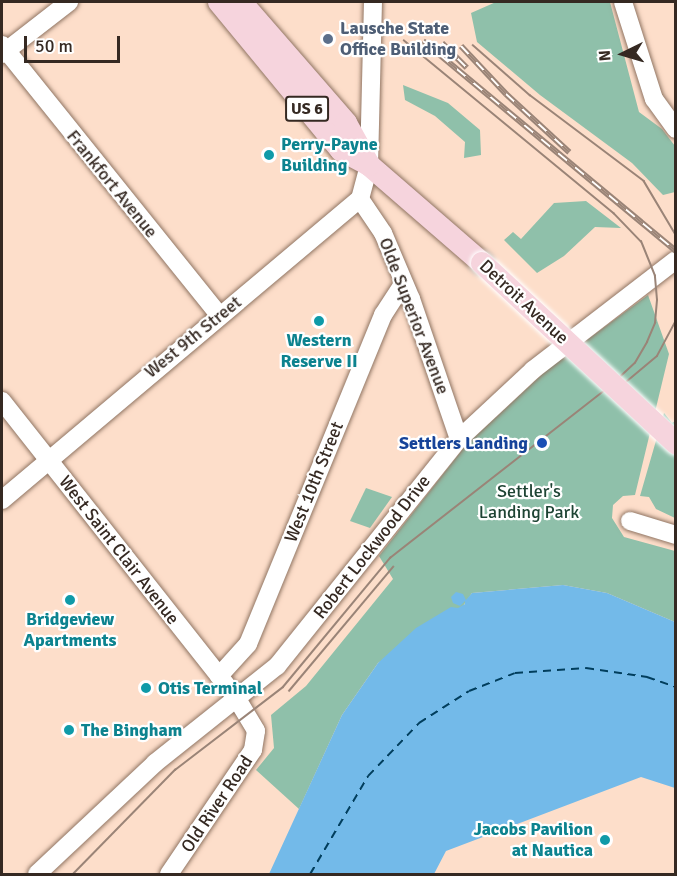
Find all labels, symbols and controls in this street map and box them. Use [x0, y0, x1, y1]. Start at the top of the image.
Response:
place label: Lausche State Office Building [340, 18, 456, 60]
scale bar [27, 24, 123, 62]
north arrow [593, 24, 653, 84]
marker: Lausche State Office Building [321, 32, 335, 46]
text: 50 m [35, 35, 73, 57]
text: N [595, 49, 616, 62]
road number: US 6 [284, 96, 330, 122]
street label: Frankfort Avenue [62, 126, 162, 242]
place label: Perry-Payne Building [281, 134, 378, 176]
marker: Perry-Payne Building [262, 148, 276, 162]
street label: Olde Superior Avenue [374, 235, 454, 397]
street label: Detroit Avenue [475, 255, 573, 349]
street label: West 9th Street [140, 291, 246, 383]
marker: Western Reserve II [312, 314, 326, 328]
place label: Western Reserve II [280, 330, 358, 372]
street label: West 10th Street [280, 419, 348, 545]
place label: Settlers Landing [399, 432, 528, 454]
marker: Settlers Landing [533, 434, 551, 452]
street label: West Saint Clair Avenue [54, 471, 184, 629]
street label: Robert Lockwood Drive [309, 471, 435, 623]
park label: Settler's Landing Park [479, 481, 579, 524]
marker: Bridgeview Apartments [63, 593, 77, 607]
place label: Bridgeview Apartments [23, 609, 117, 652]
place label: Otis Terminal [158, 677, 262, 699]
marker: Otis Terminal [139, 681, 153, 695]
place label: The Bingham [81, 719, 182, 741]
marker: The Bingham [62, 723, 76, 737]
street label: Old River Road [177, 751, 257, 857]
place label: Jacobs Pavilion at Nautica [474, 819, 593, 862]
marker: Jacobs Pavilion at Nautica [598, 833, 612, 847]

